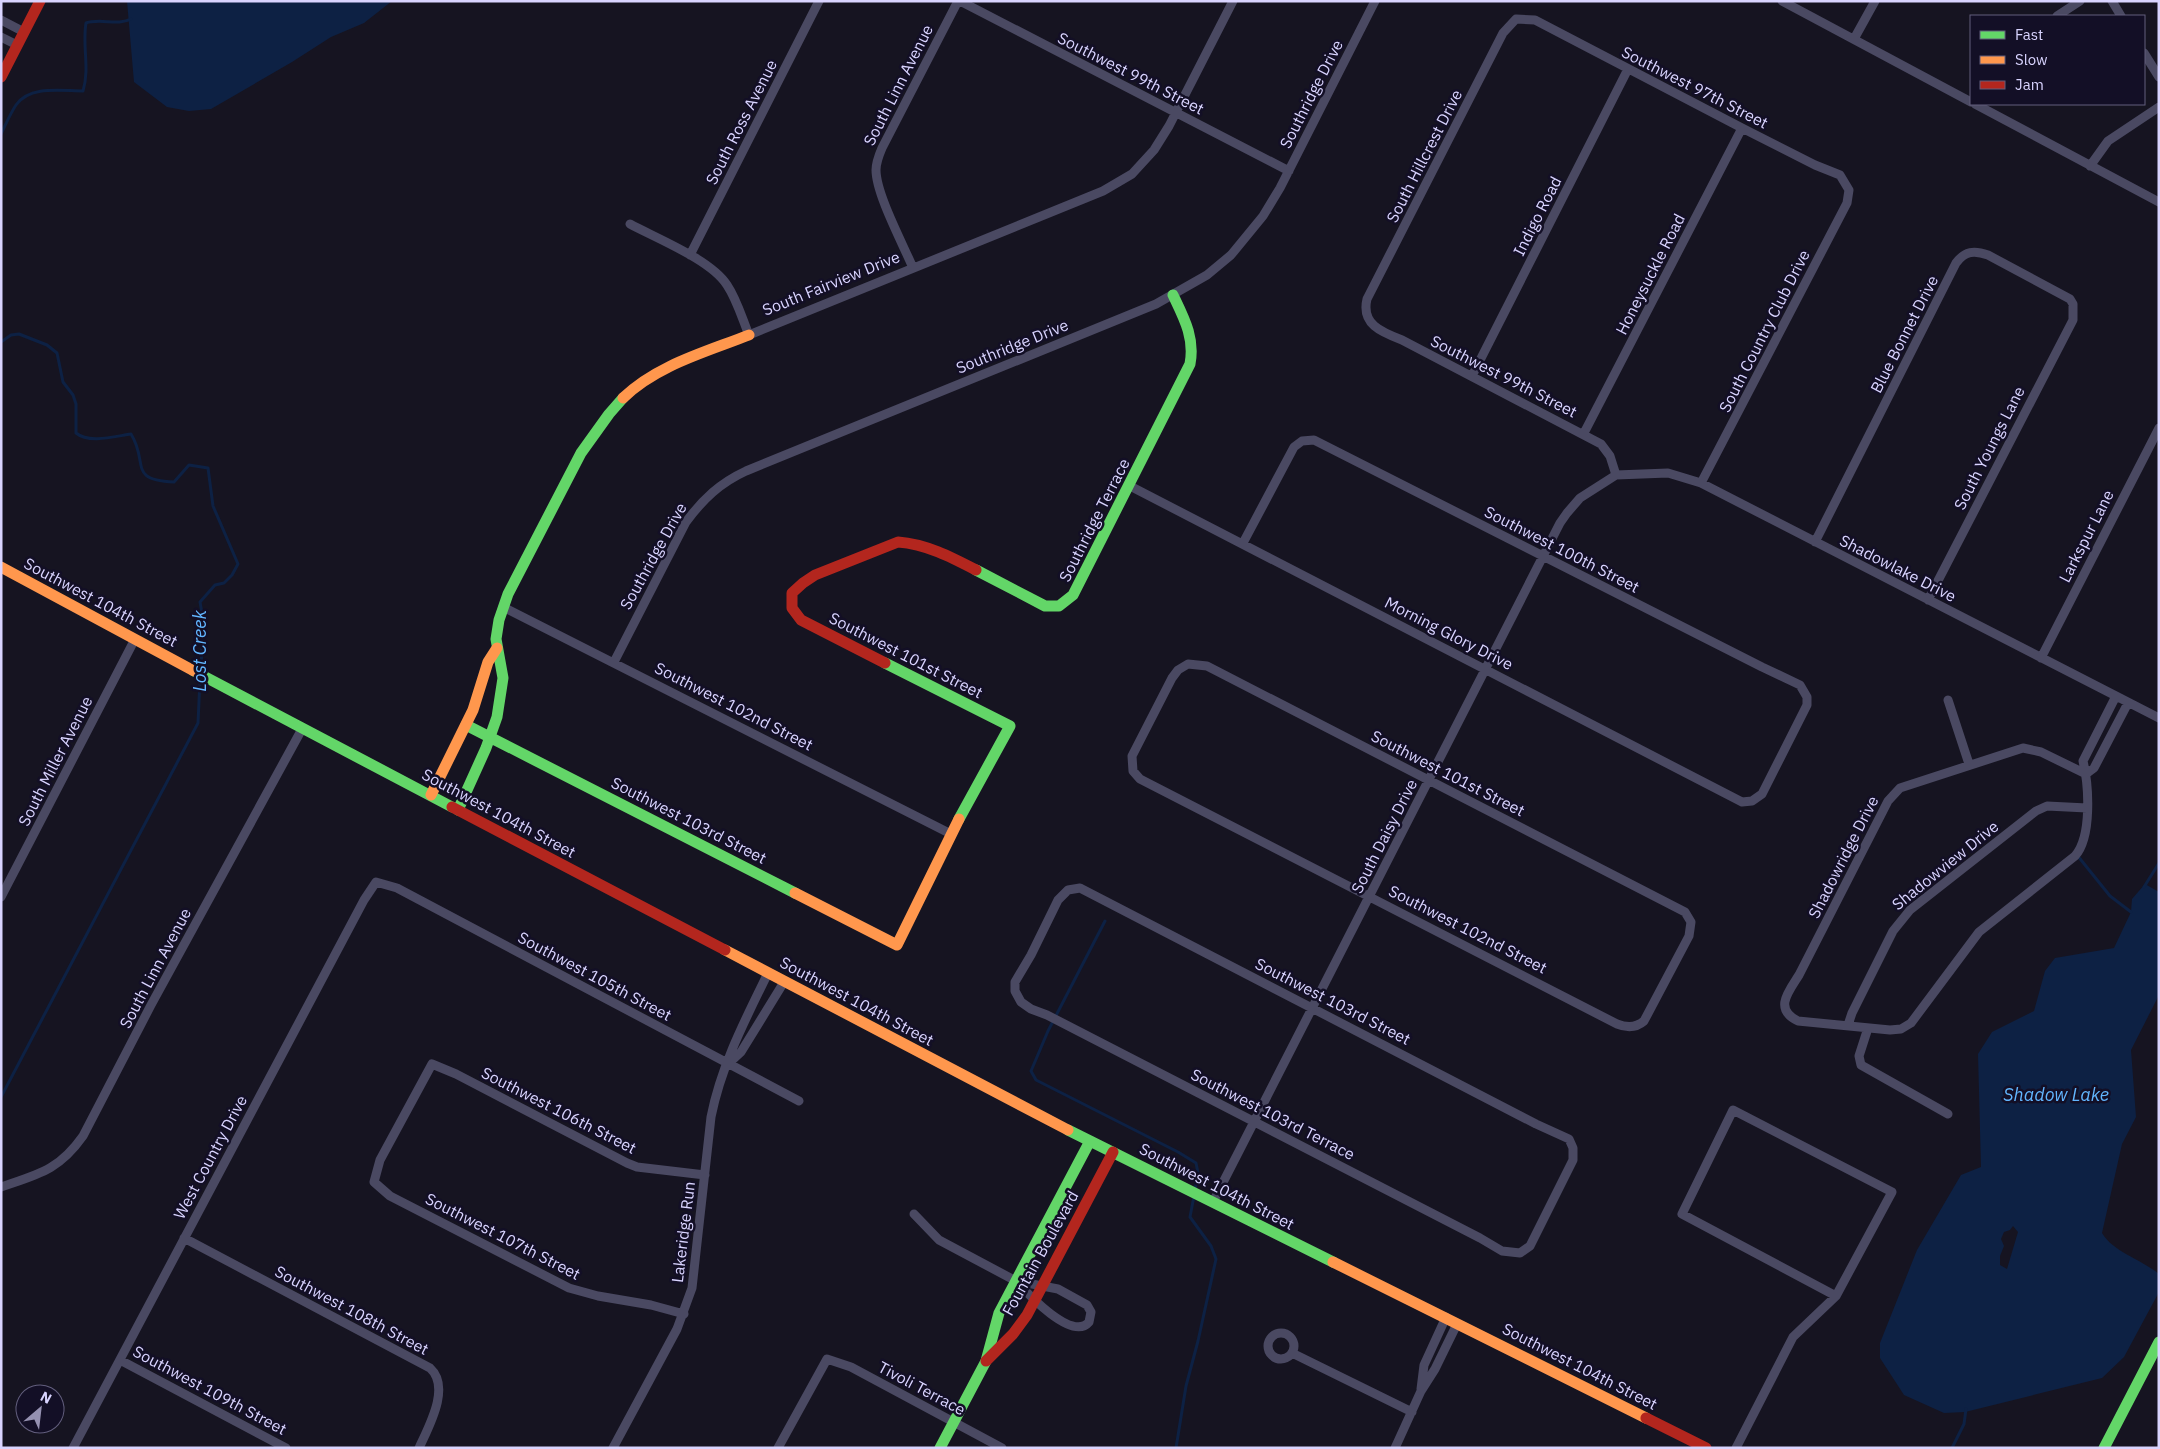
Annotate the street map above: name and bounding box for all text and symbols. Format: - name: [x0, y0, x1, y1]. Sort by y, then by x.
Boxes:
- legend: [1970, 15, 2145, 105]
- street label: South Linn Avenue: [859, 21, 937, 149]
- text: Fast: [2015, 25, 2043, 44]
- street label: Southwest 99th Street: [1054, 27, 1208, 119]
- street label: Southridge Drive: [1275, 36, 1347, 152]
- street label: Southwest 97th Street: [1618, 41, 1772, 133]
- text: Slow: [2015, 50, 2048, 69]
- street label: South Ross Avenue: [701, 56, 781, 188]
- text: Jam: [2015, 75, 2044, 94]
- street label: South Hillcrest Drive: [1382, 86, 1466, 226]
- street label: Indigo Road: [1508, 173, 1566, 259]
- street label: Honeysuckle Road: [1611, 210, 1689, 338]
- street label: South Fairview Drive: [759, 246, 903, 320]
- street label: South Country Club Drive: [1714, 246, 1814, 416]
- street label: Blue Bonnet Drive: [1866, 272, 1942, 396]
- street label: Southridge Drive: [953, 314, 1071, 378]
- street label: Southwest 99th Street: [1427, 330, 1581, 422]
- street label: South Youngs Lane: [1949, 383, 2029, 513]
- street label: Southridge Terrace: [1054, 455, 1134, 585]
- street label: Larkspur Lane: [2054, 486, 2118, 586]
- street label: Southridge Drive: [615, 499, 691, 613]
- street label: Southwest 100th Street: [1481, 501, 1643, 597]
- street label: Shadowlake Drive: [1836, 530, 1960, 606]
- street label: Southwest 104th Street: [21, 553, 181, 651]
- street label: Morning Glory Drive: [1381, 592, 1517, 674]
- street label: Southwest 101st Street: [826, 608, 986, 702]
- water label: Lost Creek: [188, 610, 211, 692]
- street label: Southwest 102nd Street: [652, 657, 816, 755]
- street label: South Miller Avenue: [14, 692, 97, 829]
- street label: Southwest 101st Street: [1368, 726, 1528, 820]
- street label: Southwest 104th Street: [419, 764, 579, 862]
- street label: Southwest 103rd Street: [608, 772, 770, 868]
- street label: South Daisy Drive: [1347, 775, 1421, 896]
- street label: Shadowridge Drive: [1804, 792, 1883, 921]
- street label: Shadowview Drive: [1888, 816, 2002, 914]
- street label: Southwest 102nd Street: [1386, 880, 1550, 978]
- street label: South Linn Avenue: [115, 904, 195, 1032]
- street label: Southwest 105th Street: [515, 927, 675, 1025]
- street label: Southwest 104th Street: [777, 952, 937, 1050]
- street label: Southwest 103rd Street: [1252, 953, 1414, 1049]
- street label: Southwest 106th Street: [478, 1062, 640, 1158]
- street label: Southwest 103rd Terrace: [1188, 1064, 1359, 1164]
- water label: Shadow Lake: [2003, 1083, 2109, 1106]
- street label: West Country Drive: [169, 1091, 251, 1222]
- street label: Southwest 104th Street: [1136, 1138, 1298, 1234]
- street label: Lakeridge Run: [667, 1180, 699, 1284]
- street label: Fountain Boulevard: [997, 1187, 1083, 1319]
- street label: Southwest 107th Street: [422, 1188, 584, 1284]
- street label: Southwest 108th Street: [272, 1261, 432, 1359]
- street label: Southwest 104th Street: [1499, 1318, 1661, 1414]
- street label: Southwest 109th Street: [130, 1341, 290, 1439]
- street label: Tivoli Terrace: [875, 1357, 969, 1419]
- north arrow: [15, 1384, 65, 1434]
- text: N: [37, 1387, 55, 1408]

